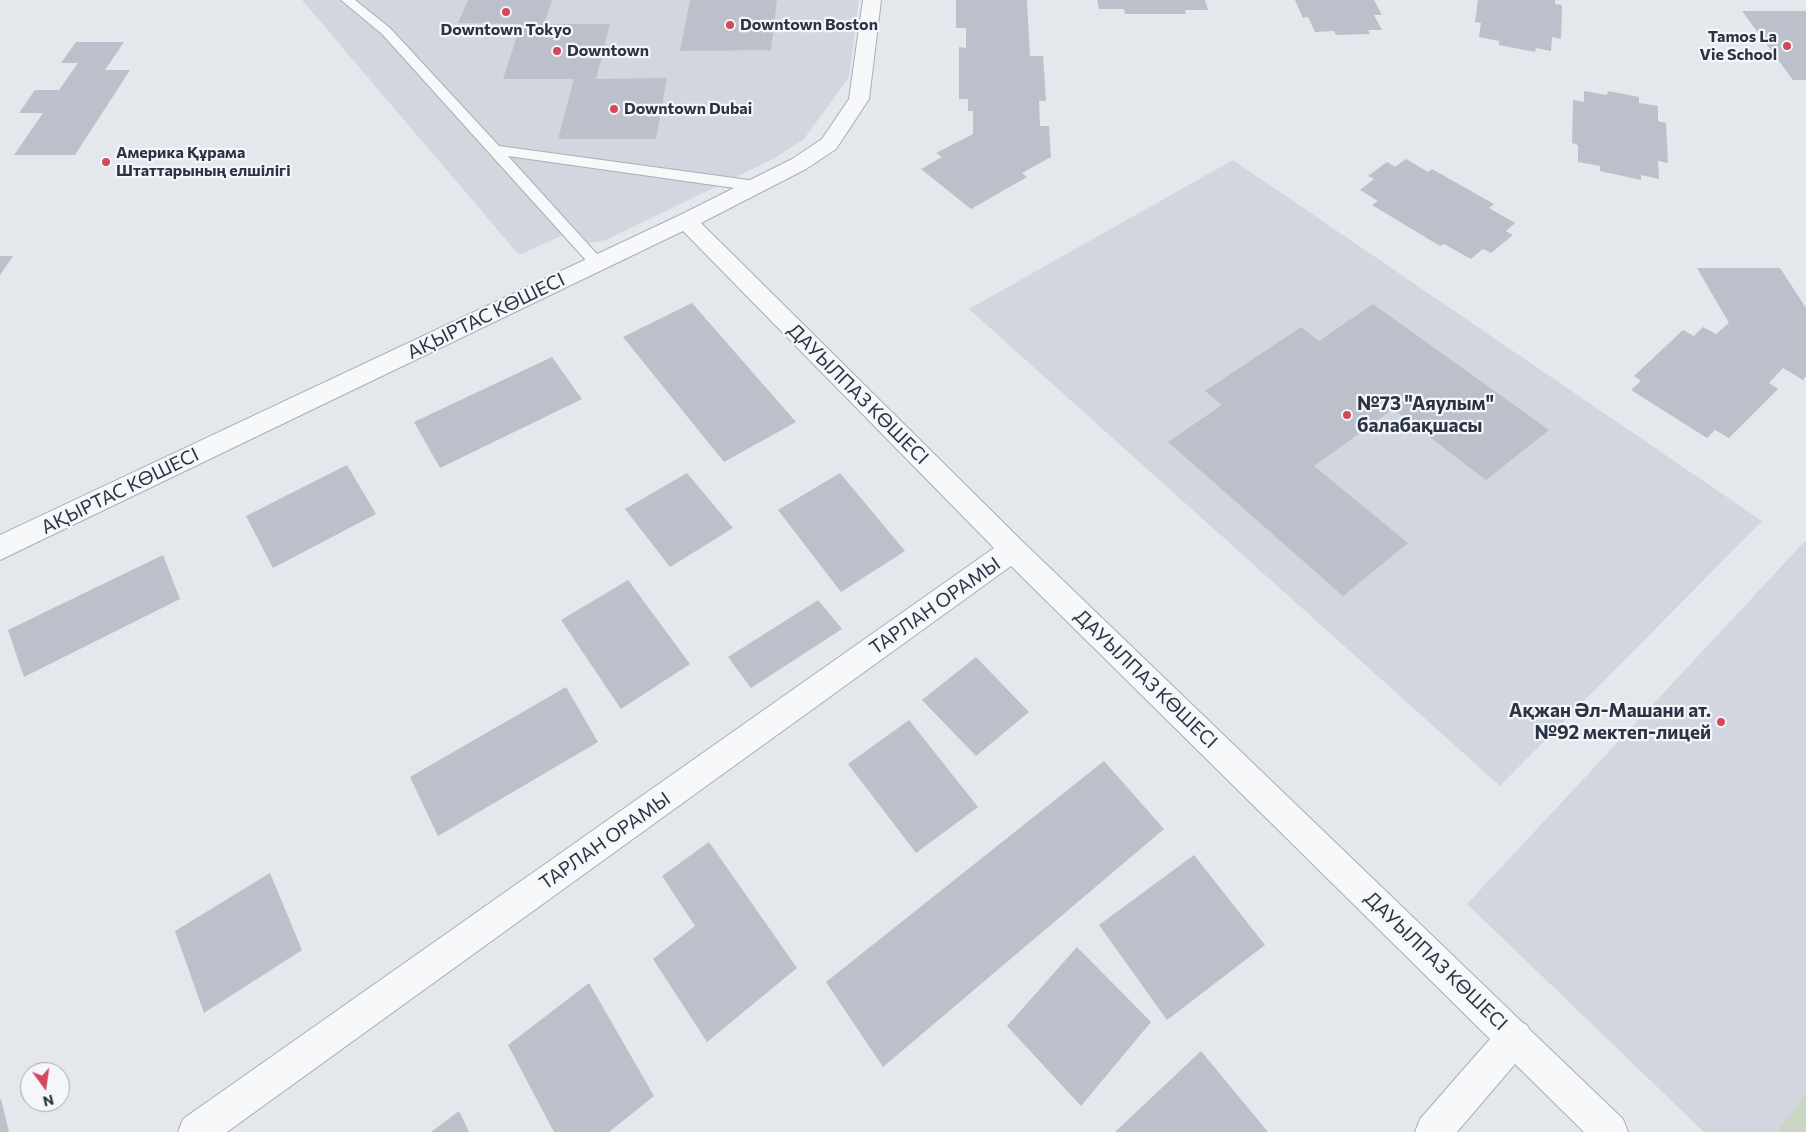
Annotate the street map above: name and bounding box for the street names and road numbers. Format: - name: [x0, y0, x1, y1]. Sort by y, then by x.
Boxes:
- street label: АҚЫРТАС КӨШЕСІ: [404, 268, 568, 364]
- street label: ДАУЫЛПАЗ КӨШЕСІ: [783, 319, 933, 469]
- street label: АҚЫРТАС КӨШЕСІ: [38, 443, 202, 539]
- street label: ТАРЛАН ОРАМЫ: [865, 552, 1005, 660]
- street label: ДАУЫЛПАЗ КӨШЕСІ: [1070, 605, 1222, 753]
- street label: ТАРЛАН ОРАМЫ: [535, 787, 675, 895]
- street label: ДАУЫЛПАЗ КӨШЕСІ: [1360, 887, 1512, 1035]

